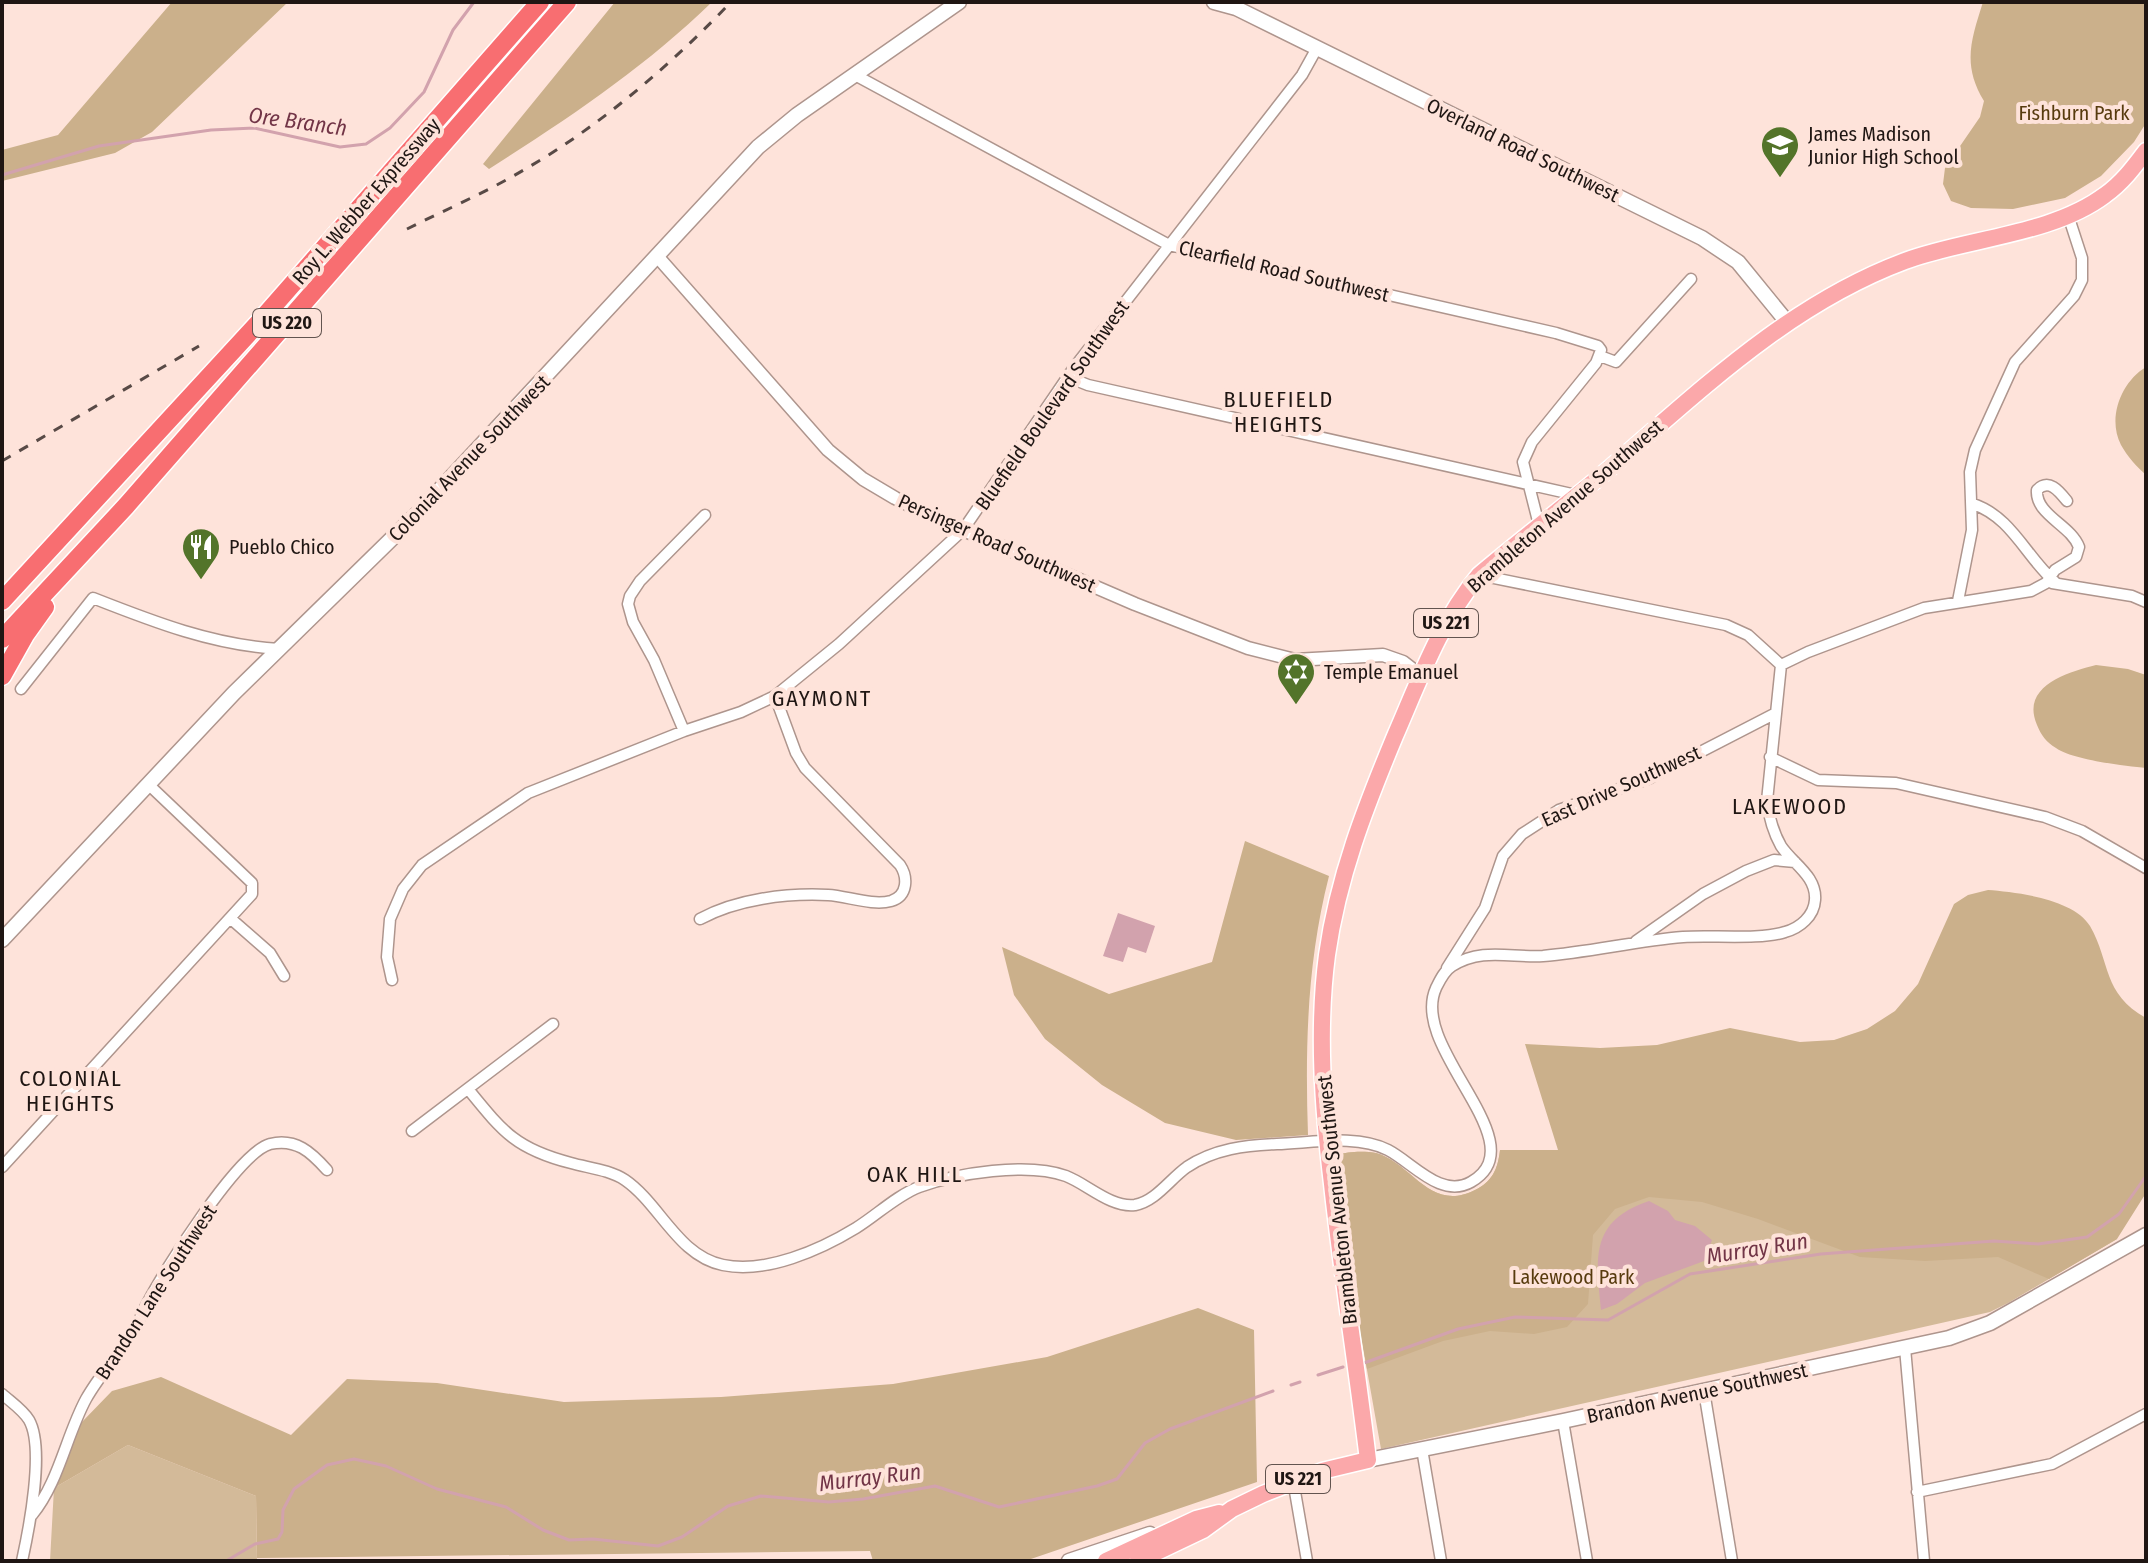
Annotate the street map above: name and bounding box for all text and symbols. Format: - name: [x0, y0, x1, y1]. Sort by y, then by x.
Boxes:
- street label: Overland Road Southwest: [1423, 93, 1624, 207]
- water label: Ore Branch: [247, 101, 349, 142]
- park label: Fishburn Park: [2018, 101, 2130, 125]
- street label: Roy L. Webber Expressway: [287, 113, 445, 289]
- place label: James Madison Junior High School: [1808, 122, 1959, 169]
- school or university icon: James Madison Junior High School: [1759, 124, 1801, 179]
- street label: Clearfield Road Southwest: [1177, 235, 1392, 307]
- street label: Bluefield Boulevard Southwest: [970, 295, 1134, 515]
- road number: US 220: [253, 309, 321, 337]
- street label: Colonial Avenue Southwest: [383, 369, 555, 546]
- district label: BLUEFIELD HEIGHTS: [1224, 386, 1334, 438]
- street label: Brambleton Avenue Southwest: [1462, 414, 1668, 597]
- street label: Persinger Road Southwest: [895, 489, 1100, 598]
- restaurant icon: Pueblo Chico: [180, 526, 222, 581]
- place label: Pueblo Chico: [229, 535, 335, 559]
- road number: US 221: [1414, 609, 1478, 637]
- synagogue icon: Temple Emanuel: [1275, 651, 1317, 706]
- place label: Temple Emanuel: [1324, 660, 1458, 684]
- district label: GAYMONT: [772, 685, 872, 712]
- street label: East Drive Southwest: [1538, 740, 1705, 832]
- district label: LAKEWOOD: [1732, 793, 1848, 820]
- district label: COLONIAL HEIGHTS: [19, 1065, 123, 1117]
- street label: Brambleton Avenue Southwest: [1312, 1073, 1362, 1326]
- district label: OAK HILL: [867, 1161, 963, 1188]
- street label: Brandon Lane Southwest: [90, 1200, 222, 1384]
- water label: Murray Run: [1704, 1227, 1810, 1270]
- park label: Lakewood Park: [1512, 1265, 1635, 1289]
- street label: Brandon Avenue Southwest: [1584, 1358, 1810, 1428]
- water label: Murray Run: [818, 1458, 923, 1497]
- road number: US 221: [1266, 1465, 1330, 1493]

